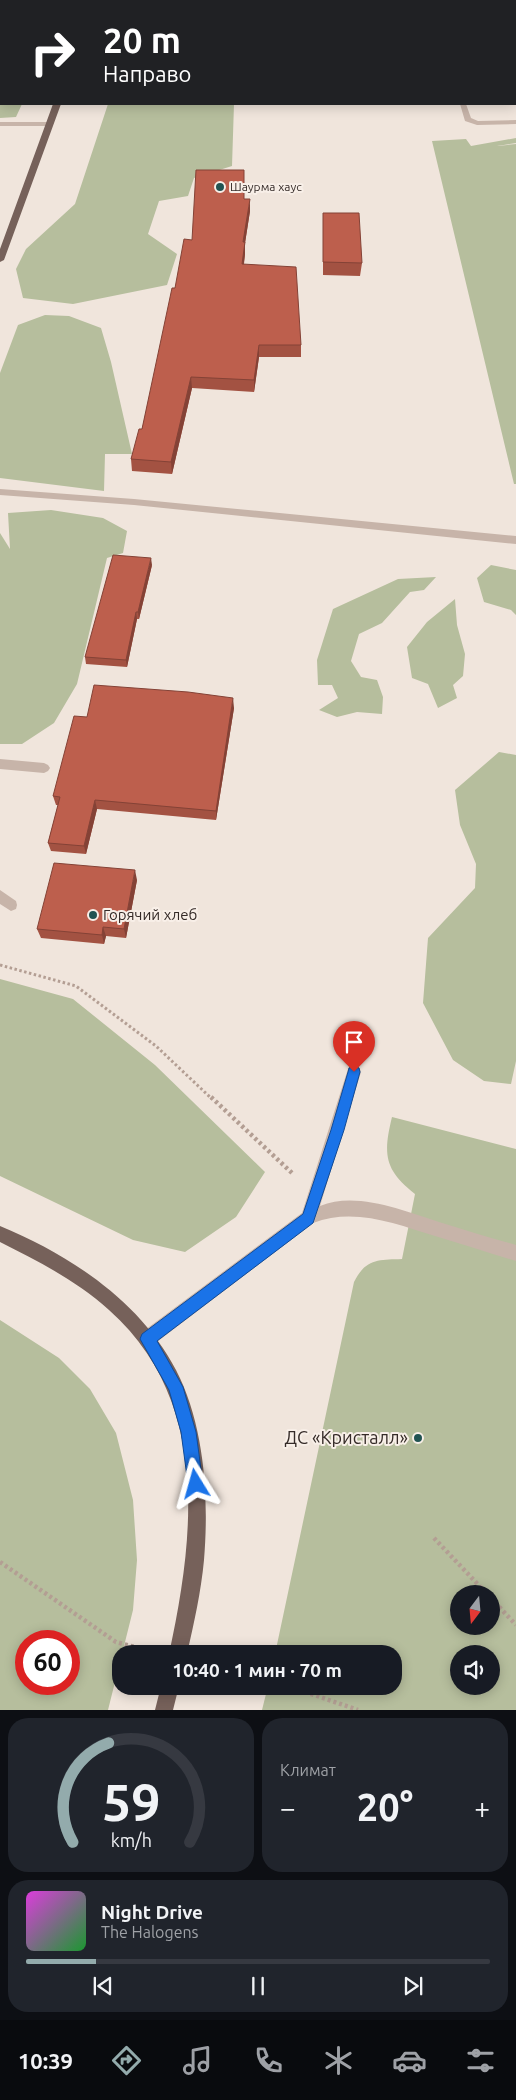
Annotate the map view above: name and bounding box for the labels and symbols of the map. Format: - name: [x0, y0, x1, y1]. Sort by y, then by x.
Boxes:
- place label: Шаурма хаус: [230, 180, 302, 193]
- marker: Шаурма хаус: [214, 181, 226, 193]
- place label: Горячий хлеб: [103, 906, 197, 923]
- marker: Горячий хлеб: [87, 909, 99, 921]
- pin: [333, 1021, 375, 1072]
- place label: ДС «Кристалл»: [284, 1427, 408, 1447]
- marker: ДС «Кристалл»: [412, 1432, 424, 1444]
- position arrow: [169, 1457, 221, 1509]
- north arrow: [450, 1585, 500, 1635]
- speed limit sign: 60: [15, 1630, 80, 1695]

